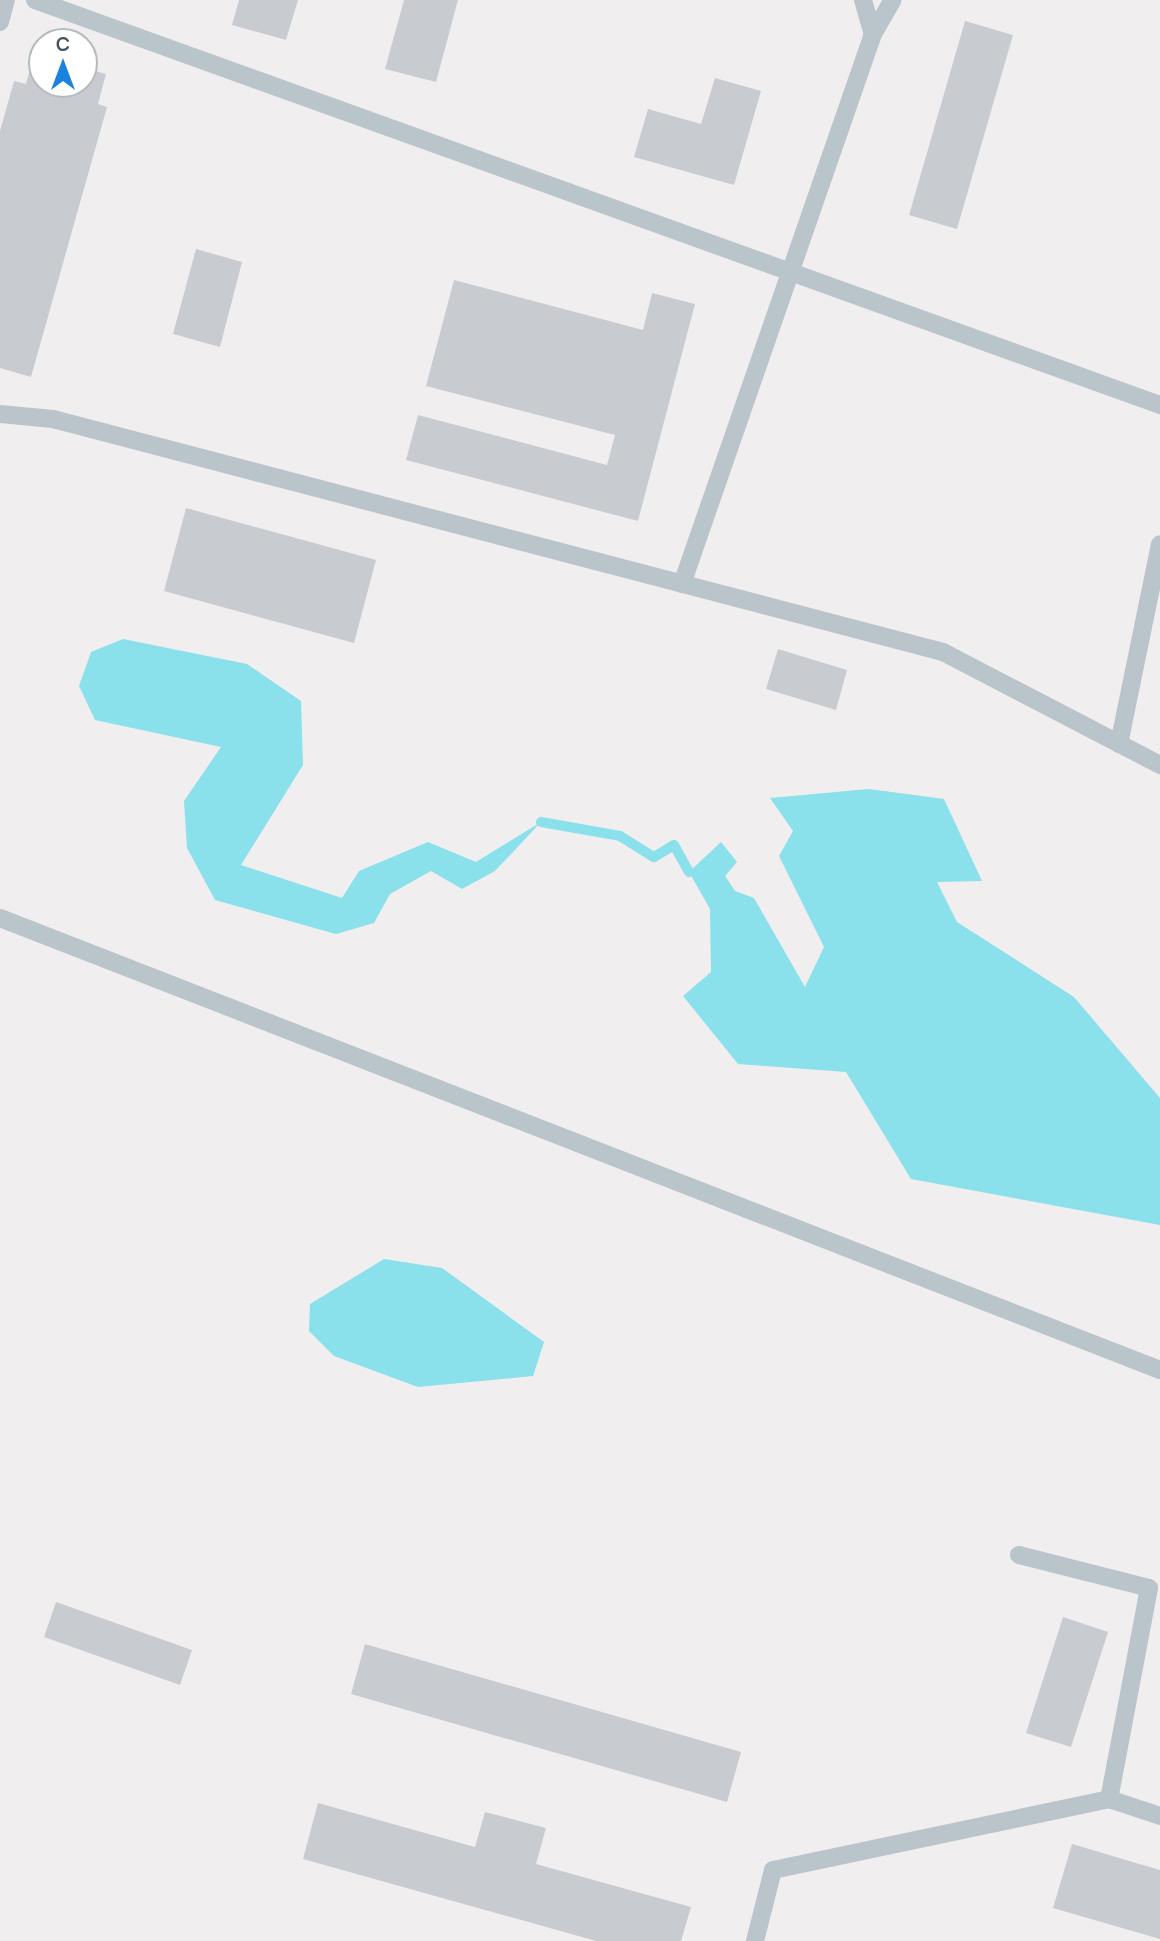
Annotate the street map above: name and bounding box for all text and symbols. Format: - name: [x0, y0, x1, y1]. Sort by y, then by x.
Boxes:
- north arrow: [28, 28, 98, 98]
- text: С: [56, 31, 70, 57]

